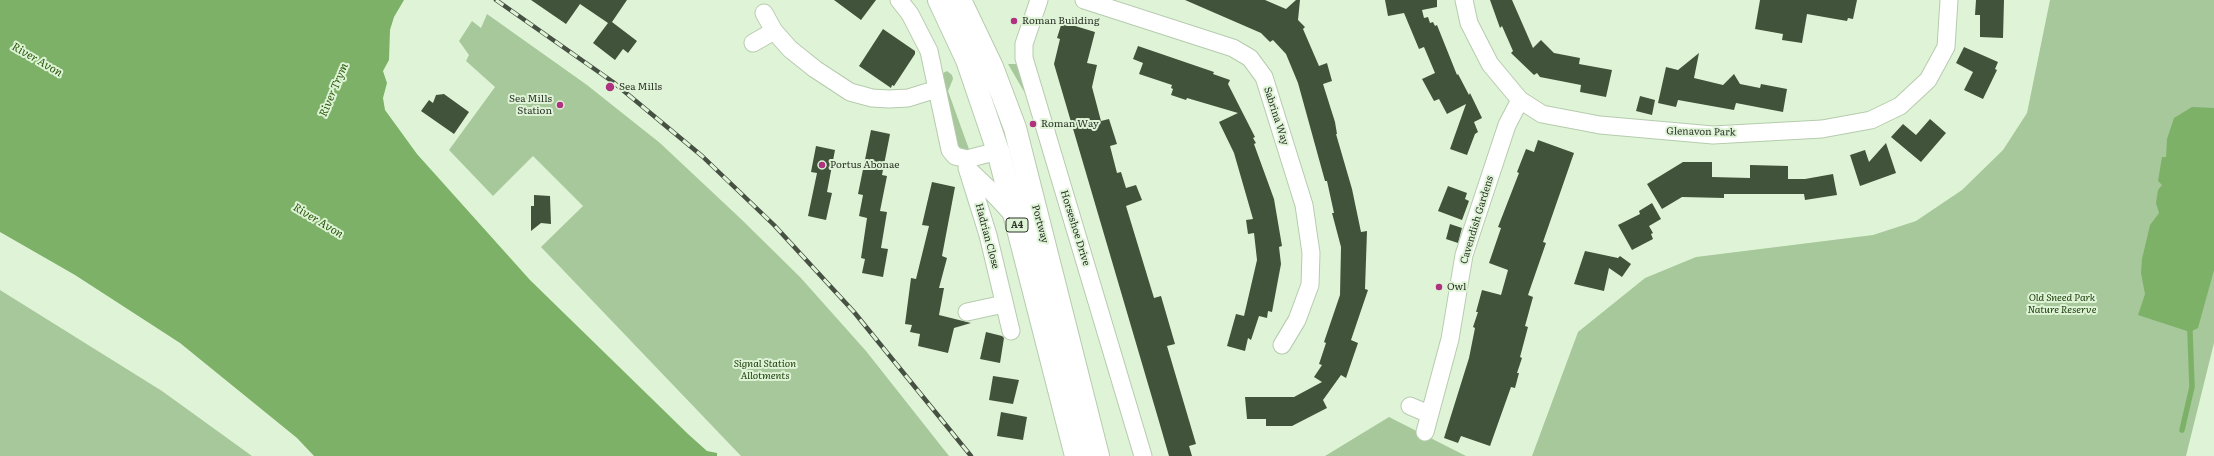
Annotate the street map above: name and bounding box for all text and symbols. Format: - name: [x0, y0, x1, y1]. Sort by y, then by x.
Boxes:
- place label: Roman Building: [1022, 15, 1099, 27]
- marker: Roman Building: [1009, 16, 1019, 26]
- water label: River Avon: [9, 40, 65, 80]
- water label: River Trym: [317, 61, 351, 119]
- marker: Sea Mills: [604, 81, 616, 93]
- place label: Sea Mills: [619, 81, 662, 93]
- street label: Sabrina Way: [1261, 85, 1291, 147]
- place label: Sea Mills Station: [509, 93, 552, 116]
- marker: Sea Mills Station: [555, 100, 565, 110]
- place label: Roman Way: [1041, 118, 1099, 130]
- marker: Roman Way: [1028, 119, 1038, 129]
- street label: Glenavon Park: [1666, 125, 1736, 139]
- place label: Portus Abonae: [830, 159, 899, 171]
- marker: Portus Abonae: [817, 160, 827, 170]
- street label: Cavendish Gardens: [1458, 175, 1496, 265]
- street label: Horseshoe Drive: [1058, 189, 1092, 267]
- water label: River Avon: [291, 201, 345, 241]
- street label: Hadrian Close: [972, 202, 1002, 270]
- street label: Portway: [1029, 203, 1051, 245]
- road number: A4: [1006, 218, 1028, 232]
- place label: Owl: [1447, 281, 1466, 293]
- marker: Owl: [1434, 282, 1444, 292]
- park label: Old Sneed Park Nature Reserve: [2027, 292, 2097, 316]
- park label: Signal Station Allotments: [734, 358, 796, 382]

